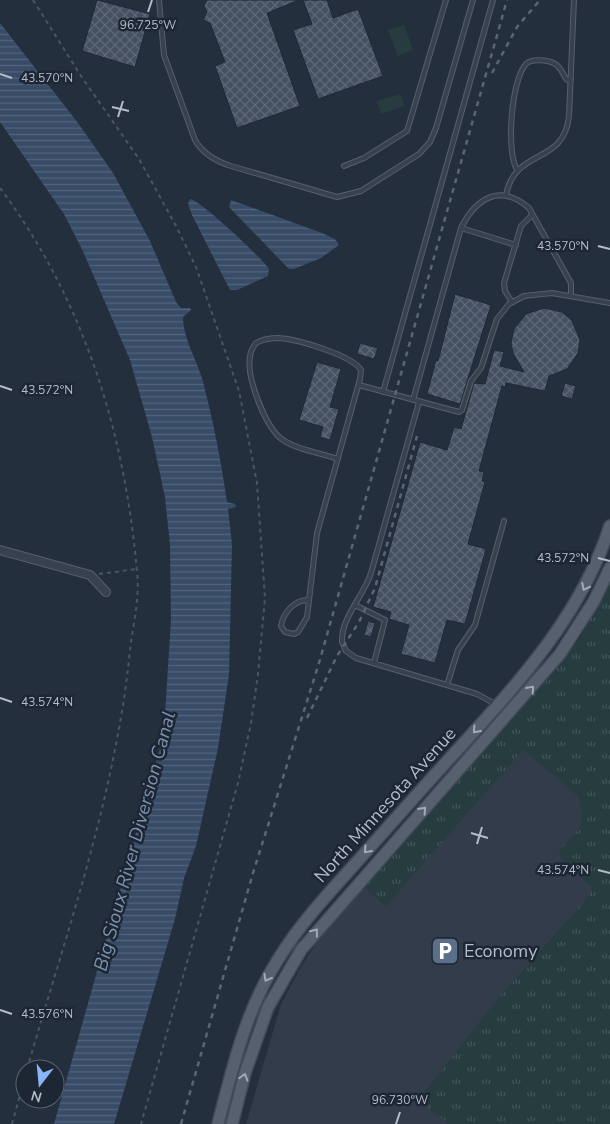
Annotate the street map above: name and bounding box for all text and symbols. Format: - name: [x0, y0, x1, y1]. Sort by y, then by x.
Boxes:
- text: 96.725°W: [120, 17, 176, 33]
- text: 43.570°N: [21, 70, 73, 86]
- text: 43.570°N: [537, 238, 589, 254]
- text: 43.572°N: [21, 382, 73, 398]
- text: 43.572°N: [537, 550, 589, 566]
- one-way arrow: [581, 582, 591, 591]
- one-way arrow: [525, 685, 534, 694]
- text: 43.574°N: [21, 694, 73, 710]
- water label: Big Sioux River Diversion Canal: [88, 709, 182, 974]
- street label: North Minnesota Avenue: [309, 722, 461, 888]
- one-way arrow: [473, 724, 482, 733]
- one-way arrow: [417, 807, 426, 816]
- one-way arrow: [364, 845, 373, 854]
- text: 43.574°N: [537, 862, 589, 878]
- one-way arrow: [310, 929, 318, 938]
- parking icon: Economy: [430, 936, 460, 966]
- place label: Economy: [464, 939, 538, 963]
- one-way arrow: [263, 973, 273, 982]
- text: 43.576°N: [21, 1006, 73, 1022]
- north arrow: [15, 1059, 65, 1109]
- one-way arrow: [239, 1073, 249, 1082]
- text: N: [29, 1085, 44, 1107]
- text: 96.730°W: [372, 1092, 428, 1108]

